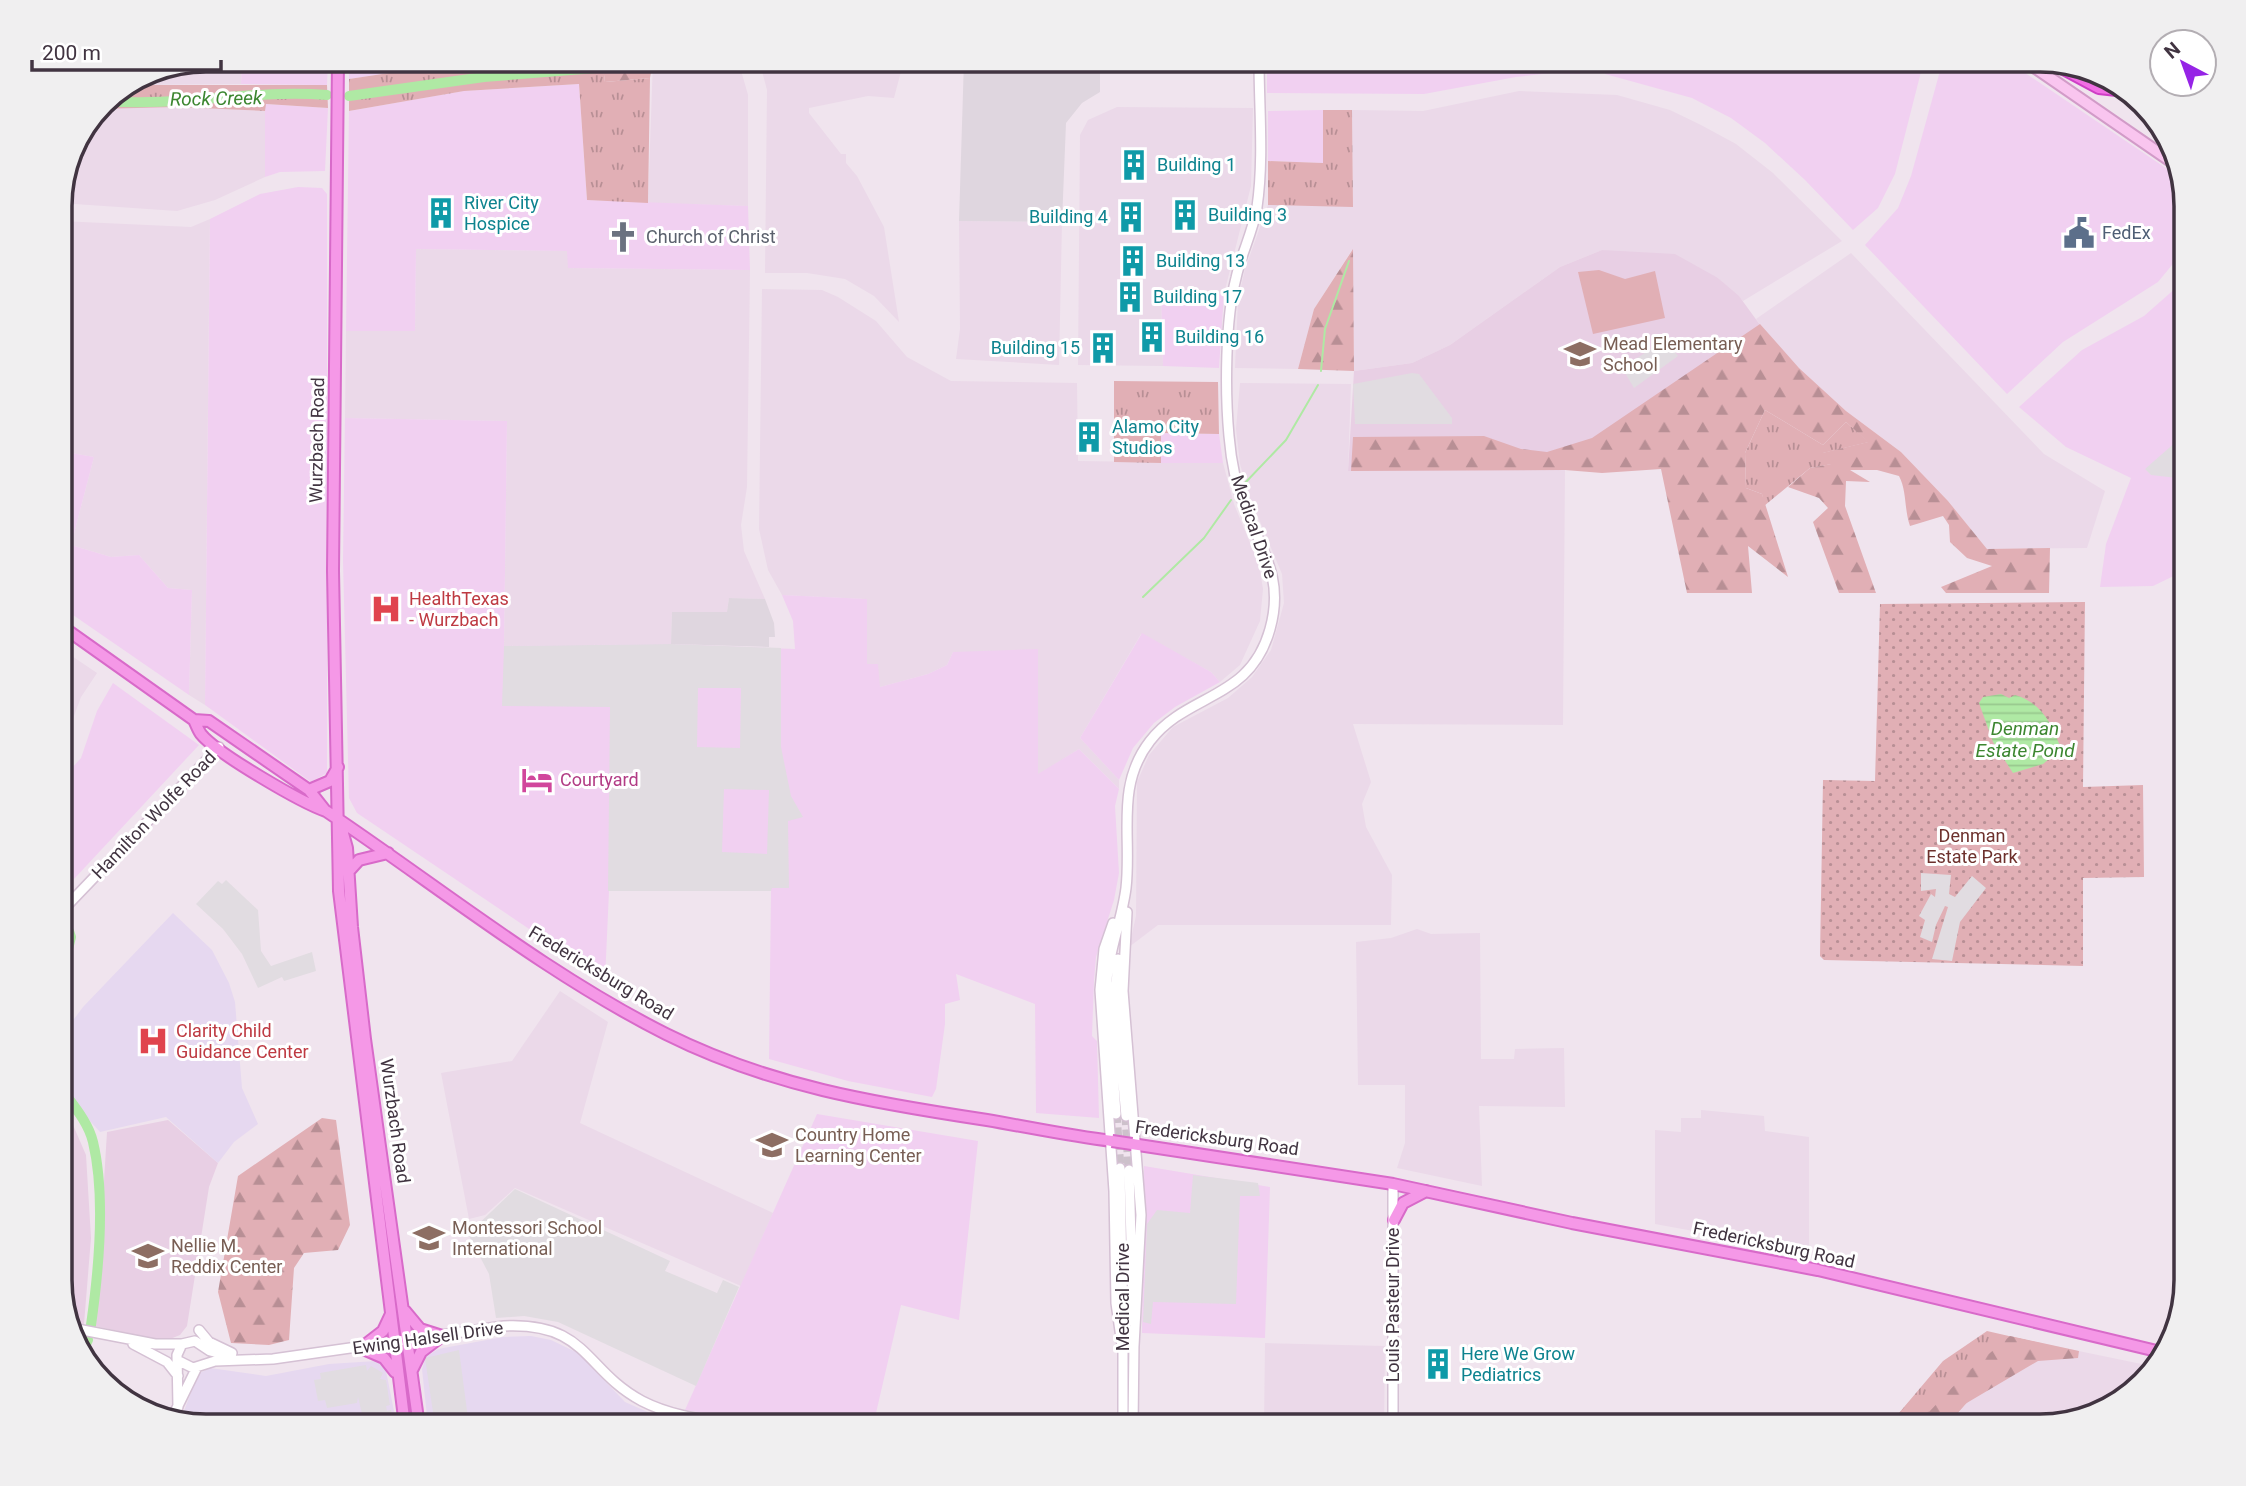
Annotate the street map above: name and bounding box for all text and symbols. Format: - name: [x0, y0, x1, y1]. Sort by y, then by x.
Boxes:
- scale bar: [32, 28, 220, 72]
- north arrow: [2148, 28, 2218, 98]
- text: N: [2160, 37, 2185, 64]
- text: 200 m: [42, 41, 101, 65]
- water label: Rock Creek: [170, 86, 263, 111]
- building icon: Building 1: [1117, 148, 1151, 182]
- place label: Building 1: [1157, 154, 1236, 175]
- place label: River City Hospice: [464, 192, 539, 234]
- building icon: River City Hospice: [424, 196, 458, 230]
- building icon: Building 3: [1168, 198, 1202, 232]
- building icon: Building 4: [1114, 200, 1148, 234]
- place label: Building 3: [1208, 204, 1287, 225]
- place label: Building 4: [1029, 206, 1108, 227]
- public building icon: FedEx: [2062, 216, 2096, 250]
- church icon: Church of Christ: [606, 220, 640, 254]
- place label: FedEx: [2102, 222, 2151, 243]
- place label: Church of Christ: [646, 226, 776, 247]
- building icon: Building 13: [1116, 244, 1150, 278]
- place label: Building 13: [1156, 250, 1245, 271]
- building icon: Building 17: [1113, 280, 1147, 314]
- place label: Building 17: [1153, 286, 1242, 307]
- building icon: Building 16: [1135, 320, 1169, 354]
- place label: Building 16: [1175, 326, 1264, 347]
- building icon: Building 15: [1086, 331, 1120, 365]
- place label: Mead Elementary School: [1603, 333, 1743, 375]
- place label: Building 15: [991, 337, 1080, 358]
- school or university icon: Mead Elementary School: [1563, 337, 1597, 371]
- street label: Wurzbach Road: [305, 377, 328, 503]
- place label: Alamo City Studios: [1112, 416, 1199, 458]
- building icon: Alamo City Studios: [1072, 420, 1106, 454]
- street label: Medical Drive: [1227, 472, 1282, 581]
- place label: HealthTexas - Wurzbach: [409, 588, 509, 630]
- hospital icon: HealthTexas - Wurzbach: [369, 592, 403, 626]
- water label: Denman Estate Pond: [1975, 717, 2075, 762]
- street label: Hamilton Wolfe Road: [87, 746, 220, 883]
- hotel icon: Courtyard: [520, 763, 554, 797]
- place label: Courtyard: [560, 769, 639, 790]
- park label: Denman Estate Park: [1926, 825, 2019, 867]
- street label: Fredericksburg Road: [525, 921, 677, 1024]
- place label: Clarity Child Guidance Center: [176, 1020, 309, 1062]
- hospital icon: Clarity Child Guidance Center: [136, 1024, 170, 1058]
- street label: Wurzbach Road: [376, 1057, 415, 1185]
- street label: Fredericksburg Road: [1134, 1116, 1300, 1159]
- place label: Country Home Learning Center: [795, 1124, 922, 1166]
- school or university icon: Country Home Learning Center: [755, 1128, 789, 1162]
- place label: Montessori School International: [452, 1217, 602, 1259]
- street label: Fredericksburg Road: [1691, 1217, 1857, 1272]
- school or university icon: Montessori School International: [412, 1221, 446, 1255]
- street label: Louis Pasteur Drive: [1382, 1228, 1403, 1382]
- place label: Nellie M. Reddix Center: [171, 1235, 282, 1277]
- school or university icon: Nellie M. Reddix Center: [131, 1239, 165, 1273]
- street label: Medical Drive: [1112, 1243, 1133, 1351]
- street label: Ewing Halsell Drive: [351, 1317, 505, 1358]
- place label: Here We Grow Pediatrics: [1461, 1343, 1575, 1385]
- building icon: Here We Grow Pediatrics: [1421, 1347, 1455, 1381]

